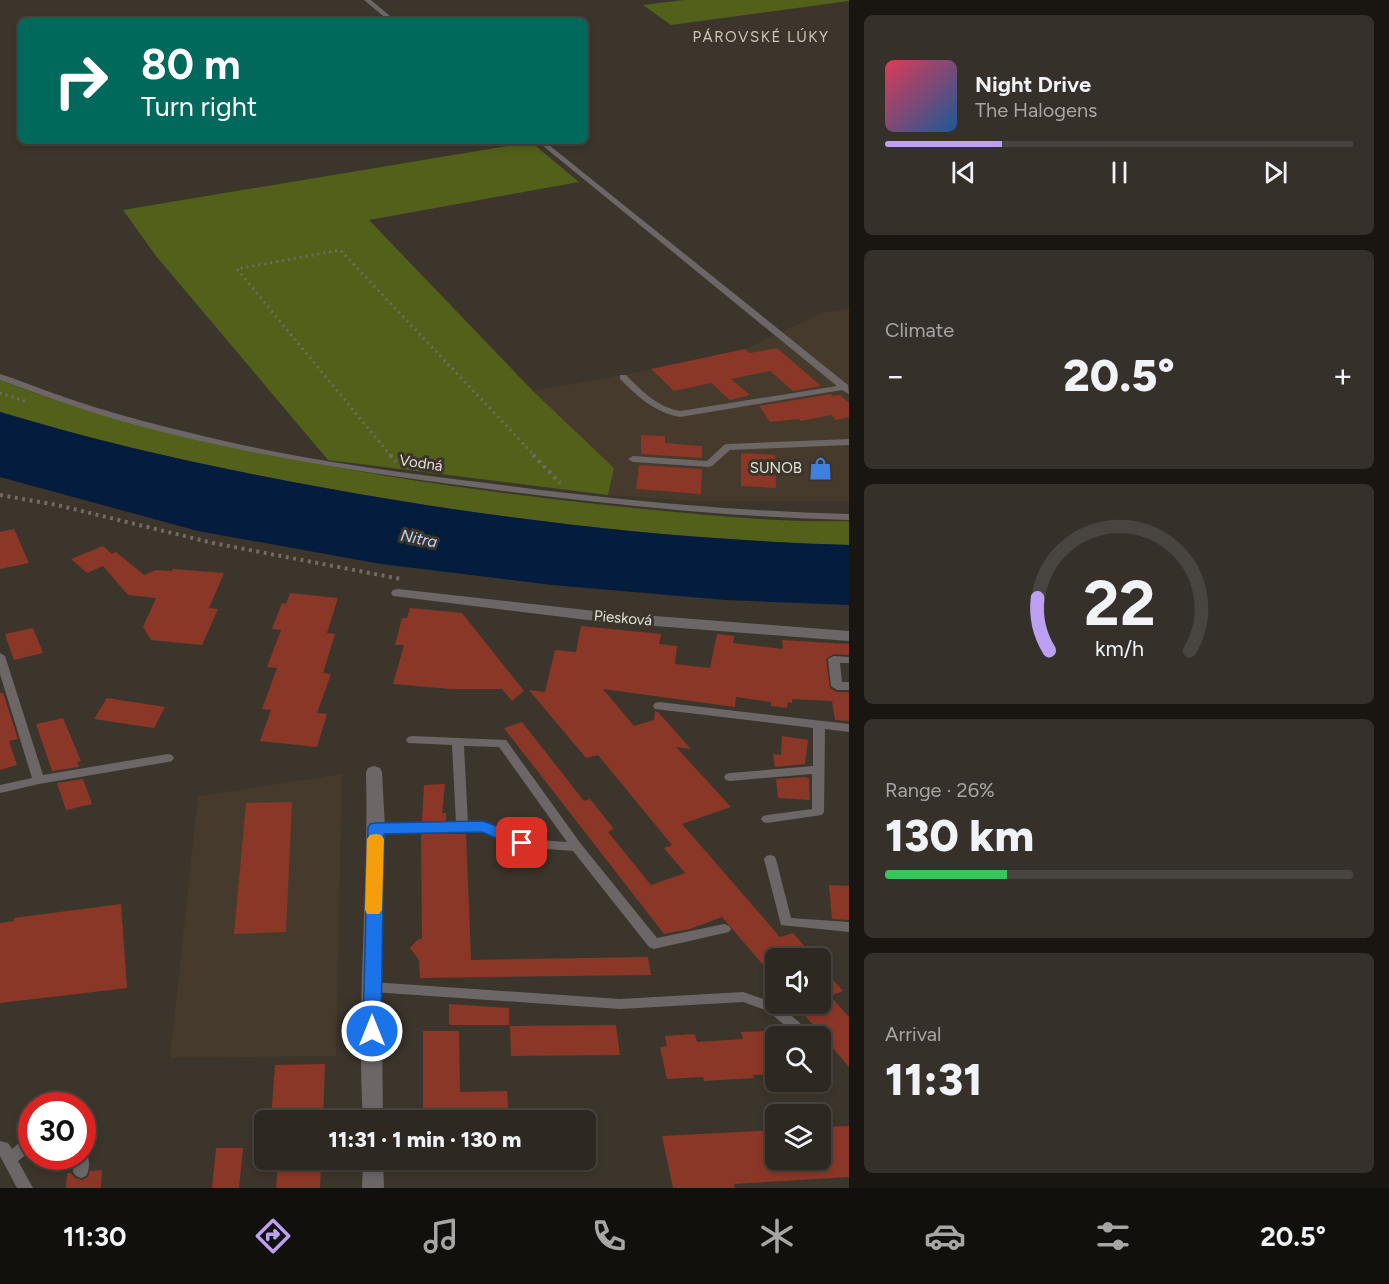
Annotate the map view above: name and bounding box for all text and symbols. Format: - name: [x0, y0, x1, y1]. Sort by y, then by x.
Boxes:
- district label: PÁROVSKÉ LÚKY: [692, 28, 830, 46]
- text: 80 m: [141, 39, 241, 90]
- icon: right: [42, 42, 120, 120]
- text: Night Drive: [975, 71, 1091, 98]
- text: Turn right: [141, 90, 257, 123]
- text: The Halogens: [975, 98, 1097, 122]
- icon: previous: [947, 156, 980, 189]
- icon: pause: [1103, 156, 1136, 189]
- icon: next: [1259, 156, 1292, 189]
- text: Climate: [885, 318, 954, 342]
- text: 20.5°: [1063, 348, 1175, 402]
- text: −: [885, 356, 906, 395]
- text: +: [1332, 356, 1353, 395]
- street label: Vodná: [398, 451, 444, 475]
- shop icon: SUNOB: [807, 455, 833, 481]
- place label: SUNOB: [750, 459, 802, 477]
- water label: Nitra: [399, 526, 439, 551]
- text: 22: [1083, 566, 1155, 641]
- street label: Piesková: [593, 606, 653, 630]
- text: km/h: [1095, 636, 1143, 661]
- text: Range · 26%: [885, 778, 995, 802]
- text: 130 km: [885, 808, 1034, 862]
- pin: [496, 817, 547, 868]
- icon: arrive: [505, 826, 538, 859]
- map controls: [765, 948, 831, 1170]
- button: sound: [765, 948, 831, 1014]
- position arrow: [340, 999, 404, 1063]
- text: Arrival: [885, 1022, 941, 1046]
- button: search: [765, 1026, 831, 1092]
- text: 11:31: [885, 1052, 982, 1106]
- speed limit sign: 30: [18, 1092, 96, 1170]
- button: layers: [765, 1104, 831, 1170]
- text: 11:31 · 1 min · 130 m: [329, 1126, 521, 1153]
- icon: directions: [252, 1215, 294, 1257]
- icon: music: [420, 1215, 462, 1257]
- icon: phone: [588, 1215, 630, 1257]
- icon: climate: [756, 1215, 798, 1257]
- icon: car: [924, 1215, 966, 1257]
- icon: filters: [1092, 1215, 1134, 1257]
- text: 11:30: [63, 1220, 126, 1253]
- text: 20.5°: [1260, 1220, 1326, 1253]

